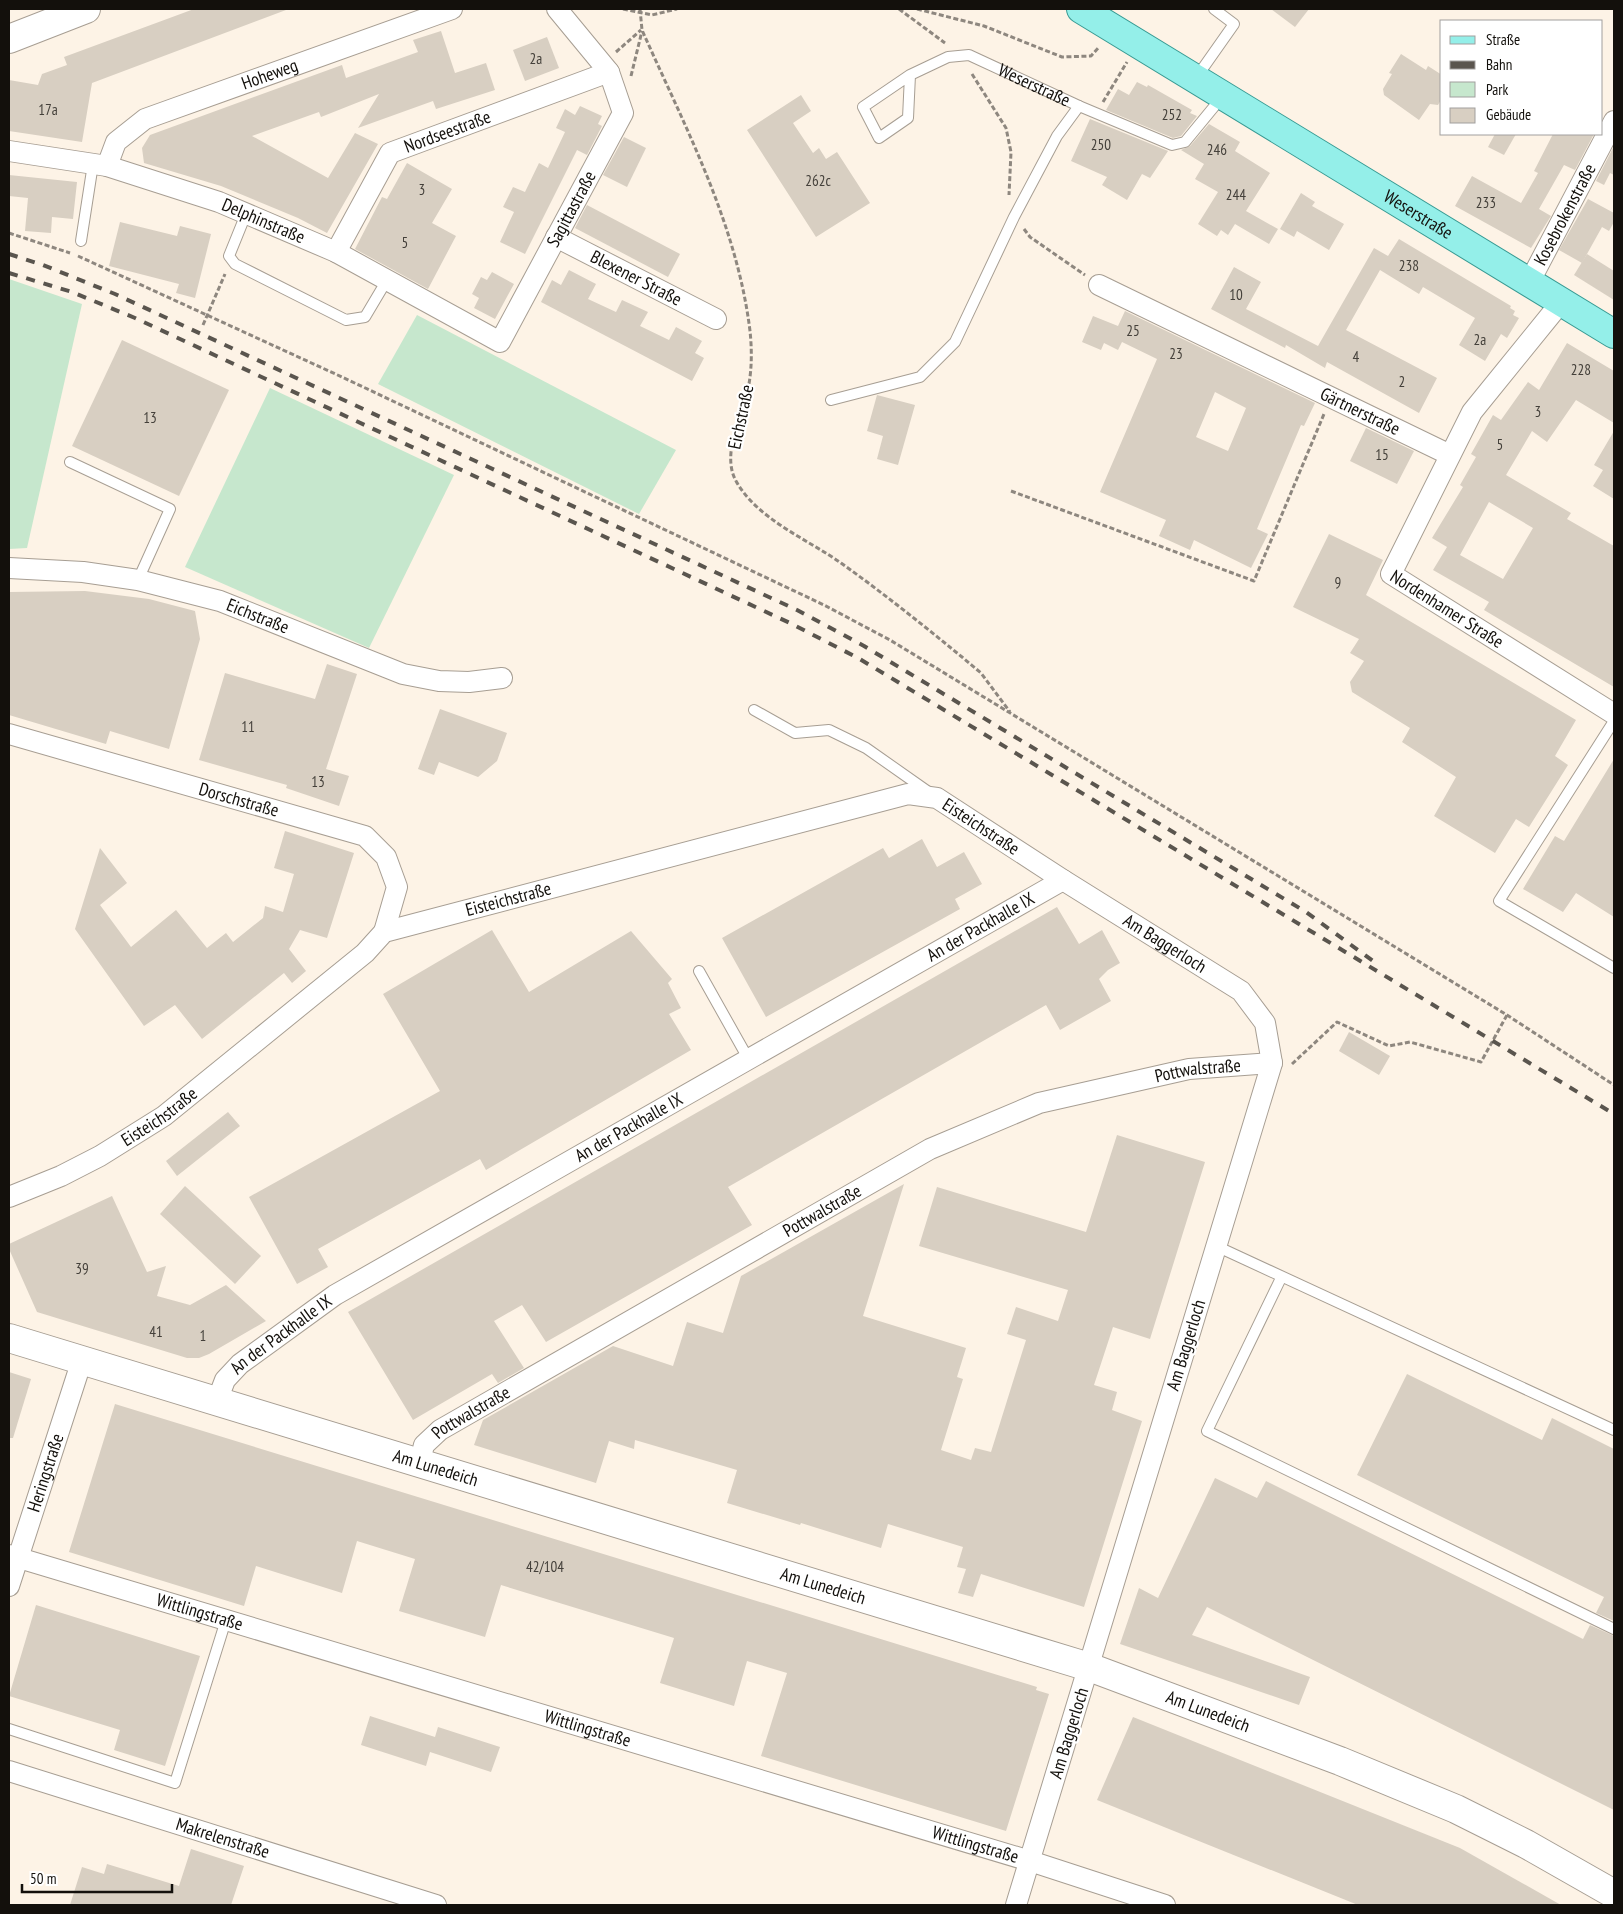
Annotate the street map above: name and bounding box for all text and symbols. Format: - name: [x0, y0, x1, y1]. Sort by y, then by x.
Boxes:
- legend: [1440, 20, 1603, 135]
- text: Straße: [1486, 30, 1520, 49]
- house number: 2a: [530, 49, 542, 68]
- street label: Hoheweg: [238, 53, 301, 95]
- text: Bahn: [1486, 55, 1512, 74]
- street label: Weserstraße: [995, 58, 1074, 111]
- text: Park: [1486, 80, 1508, 99]
- house number: 17a: [38, 100, 58, 119]
- street label: Nordseestraße: [401, 105, 494, 158]
- house number: 252: [1162, 105, 1182, 124]
- text: Gebäude: [1486, 105, 1531, 124]
- house number: 250: [1091, 135, 1111, 154]
- house number: 246: [1207, 140, 1227, 159]
- street label: Kosebrokenstraße: [1528, 160, 1601, 269]
- street label: Sagittastraße: [541, 167, 601, 251]
- house number: 262c: [805, 171, 831, 190]
- house number: 3: [419, 180, 425, 199]
- street label: Weserstraße: [1380, 184, 1457, 244]
- house number: 244: [1226, 185, 1246, 204]
- street label: Delphinstraße: [219, 193, 309, 248]
- house number: 233: [1476, 193, 1496, 212]
- house number: 5: [402, 233, 408, 252]
- street label: Blexener Straße: [587, 245, 686, 311]
- house number: 238: [1399, 256, 1419, 275]
- house number: 10: [1229, 285, 1243, 304]
- house number: 25: [1126, 321, 1140, 340]
- house number: 2a: [1474, 330, 1486, 349]
- house number: 23: [1169, 344, 1183, 363]
- house number: 4: [1353, 347, 1360, 366]
- house number: 228: [1571, 360, 1591, 379]
- house number: 2: [1399, 372, 1405, 391]
- street label: Gärtnerstraße: [1316, 382, 1404, 440]
- street label: Eichstraße: [722, 383, 759, 451]
- house number: 3: [1535, 402, 1541, 421]
- house number: 13: [143, 408, 157, 427]
- house number: 5: [1497, 435, 1503, 454]
- house number: 15: [1375, 445, 1389, 464]
- street label: Nordenhamer Straße: [1386, 564, 1508, 653]
- house number: 9: [1335, 573, 1341, 592]
- street label: Eichstraße: [223, 593, 293, 638]
- house number: 11: [241, 717, 255, 736]
- house number: 13: [311, 772, 325, 791]
- street label: Dorschstraße: [196, 777, 281, 822]
- street label: Eisteichstraße: [938, 793, 1024, 860]
- street label: Eisteichstraße: [463, 877, 553, 921]
- street label: An der Packhalle IX: [922, 887, 1038, 966]
- street label: Am Baggerloch: [1119, 908, 1211, 978]
- street label: Pottwalstraße: [1152, 1053, 1242, 1087]
- street label: Eisteichstraße: [117, 1082, 202, 1151]
- street label: An der Packhalle IX: [571, 1087, 687, 1167]
- street label: Pottwalstraße: [779, 1179, 865, 1242]
- house number: 39: [75, 1259, 89, 1278]
- street label: An der Packhalle IX: [225, 1289, 336, 1379]
- street label: Am Baggerloch: [1161, 1297, 1210, 1393]
- house number: 41: [149, 1322, 163, 1341]
- house number: 1: [200, 1326, 206, 1345]
- street label: Pottwalstraße: [426, 1380, 514, 1443]
- street label: Heringstraße: [22, 1431, 69, 1515]
- street label: Am Lunedeich: [390, 1444, 481, 1491]
- house number: 42/104: [526, 1557, 564, 1576]
- street label: Am Lunedeich: [778, 1562, 869, 1609]
- street label: Wittlingstraße: [154, 1588, 246, 1635]
- street label: Am Baggerloch: [1044, 1685, 1093, 1781]
- street label: Am Lunedeich: [1163, 1685, 1253, 1737]
- street label: Wittlingstraße: [542, 1704, 634, 1752]
- street label: Makrelenstraße: [173, 1812, 273, 1863]
- street label: Wittlingstraße: [930, 1820, 1022, 1868]
- scale bar: [22, 1862, 172, 1894]
- text: 50 m: [30, 1869, 56, 1888]

